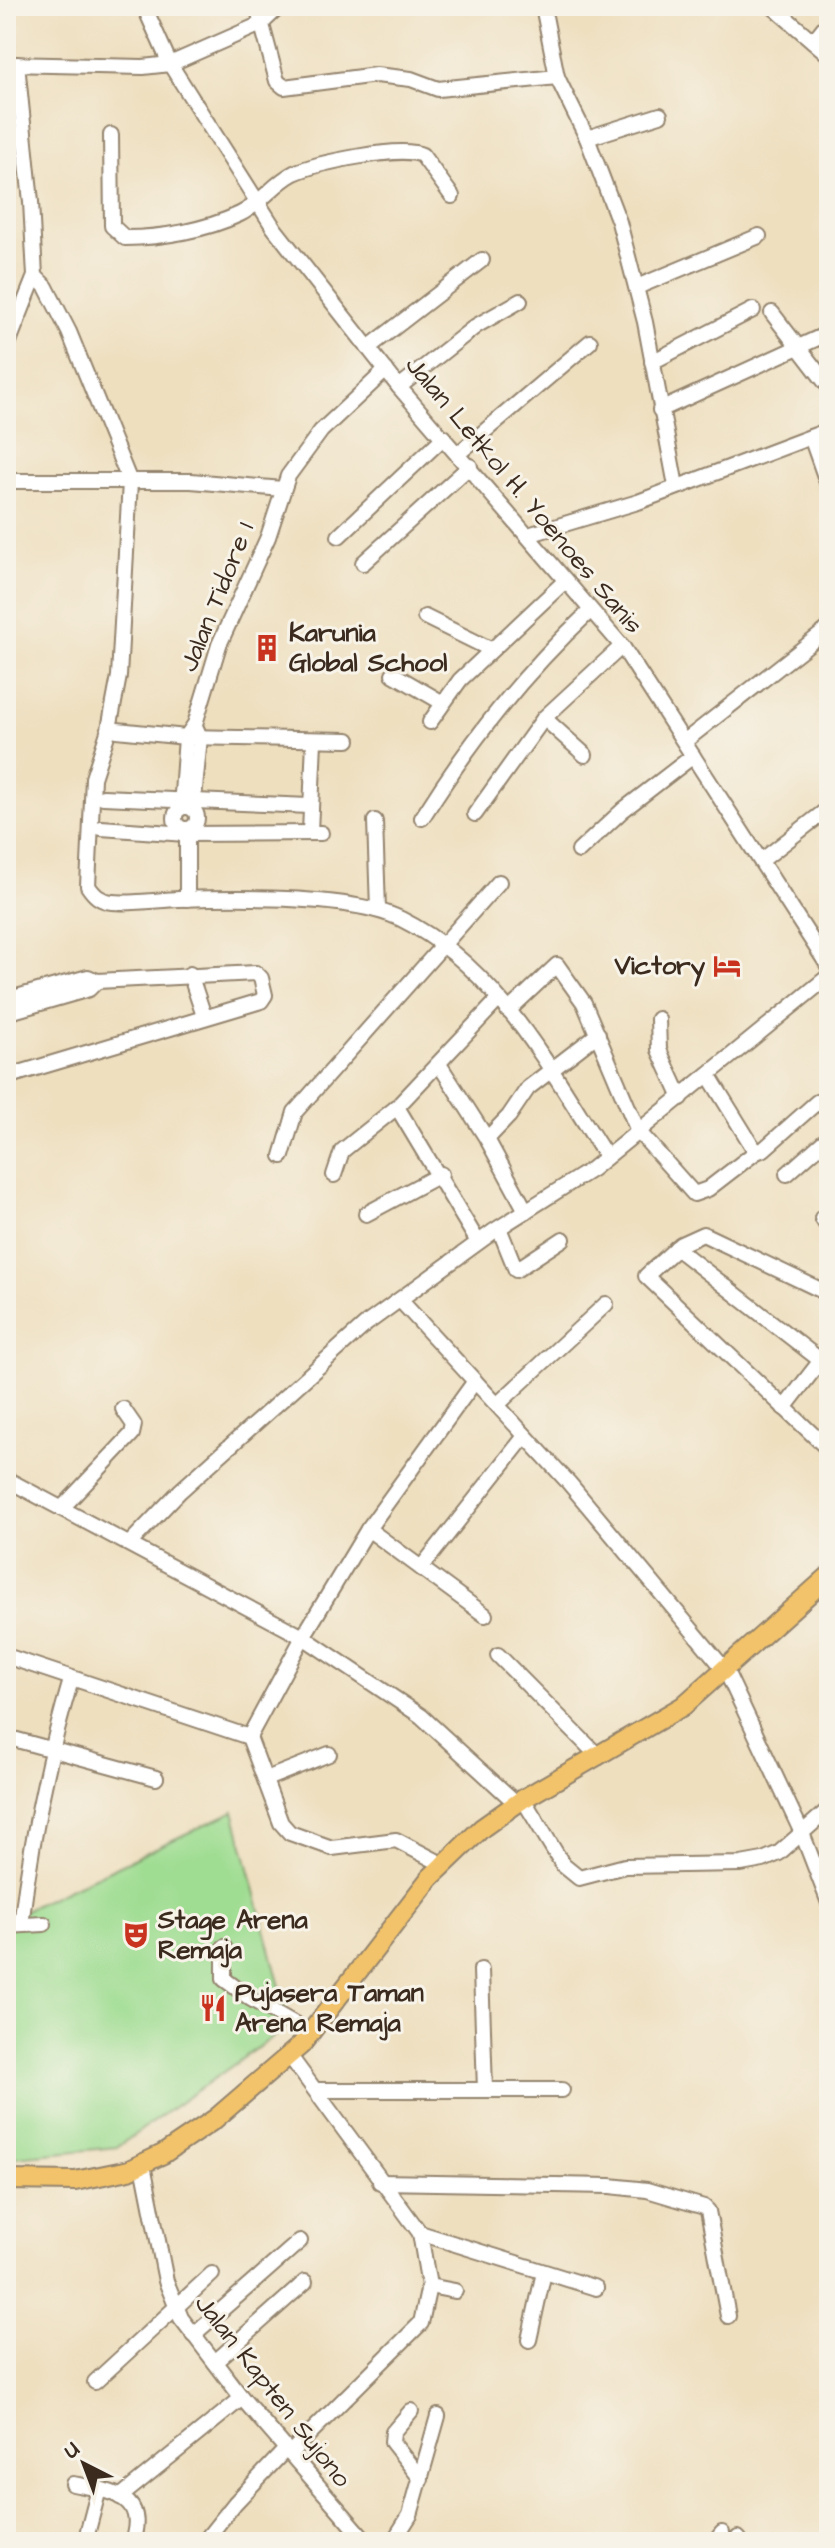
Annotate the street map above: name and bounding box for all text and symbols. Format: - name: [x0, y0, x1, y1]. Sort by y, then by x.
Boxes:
- street label: Jalan Letkol H. Yoenoes Sanis: [397, 348, 651, 642]
- street label: Jalan Tidore 1: [171, 517, 263, 677]
- place label: Karunia Global School: [289, 615, 447, 681]
- building icon: Karunia Global School: [252, 633, 282, 663]
- place label: Victory: [614, 948, 706, 987]
- hotel icon: Victory: [712, 951, 742, 981]
- place label: Stage Arena Remaja: [157, 1902, 308, 1968]
- theatre icon: Stage Arena Remaja: [121, 1920, 151, 1950]
- place label: Pujasera Taman Arena Remaja: [235, 1975, 424, 2041]
- restaurant icon: Pujasera Taman Arena Remaja: [198, 1993, 228, 2023]
- street label: Jalan Kapten Sujono: [186, 2287, 360, 2495]
- north arrow: [44, 2424, 124, 2504]
- text: U: [57, 2435, 87, 2466]

